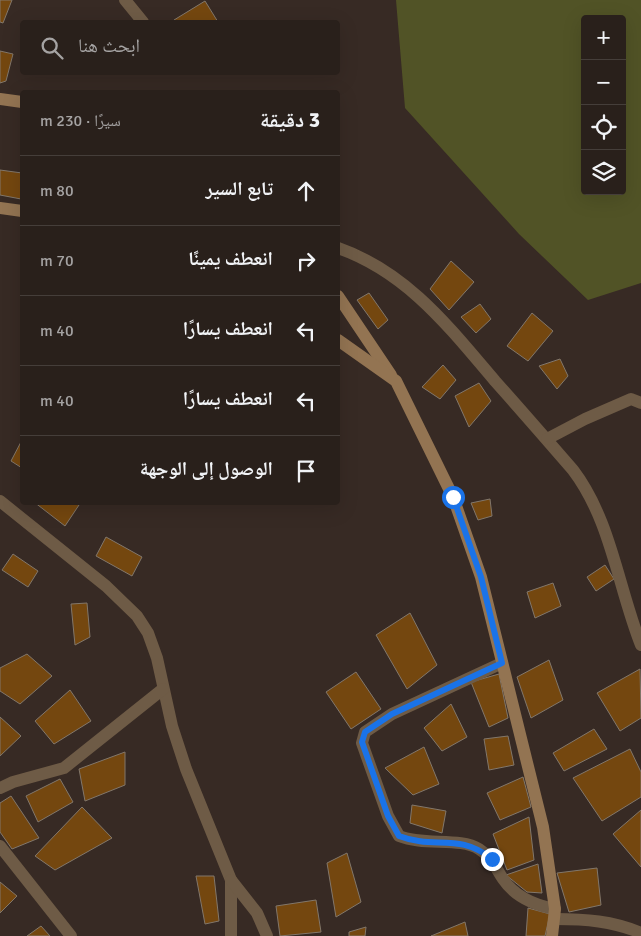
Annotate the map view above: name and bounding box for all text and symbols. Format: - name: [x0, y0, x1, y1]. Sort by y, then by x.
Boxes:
- map controls: [581, 15, 626, 195]
- button: +: [581, 15, 626, 60]
- search box: [20, 20, 340, 75]
- icon: search: [38, 34, 66, 62]
- text: ابحث هنا: [78, 34, 140, 58]
- button: −: [581, 60, 626, 105]
- button: locate: [581, 105, 626, 150]
- text: 3 دقيقة: [260, 107, 320, 133]
- text: سيرًا · 230 m: [40, 111, 121, 131]
- button: layers: [581, 150, 626, 195]
- text: تابع السير: [205, 177, 273, 201]
- icon: ahead: [292, 177, 320, 205]
- text: 80 m: [40, 181, 74, 201]
- text: انعطف يمينًا: [188, 247, 273, 271]
- icon: right: [292, 247, 320, 275]
- text: 70 m: [40, 251, 74, 271]
- text: انعطف يسارًا: [183, 317, 273, 341]
- icon: left: [292, 317, 320, 345]
- text: 40 m: [40, 321, 74, 341]
- text: انعطف يسارًا: [183, 387, 273, 411]
- icon: left: [292, 387, 320, 415]
- text: 40 m: [40, 391, 74, 411]
- text: الوصول إلى الوجهة: [140, 457, 273, 481]
- icon: arrive: [292, 457, 320, 485]
- route start: [442, 486, 465, 509]
- route end: [481, 848, 504, 871]

